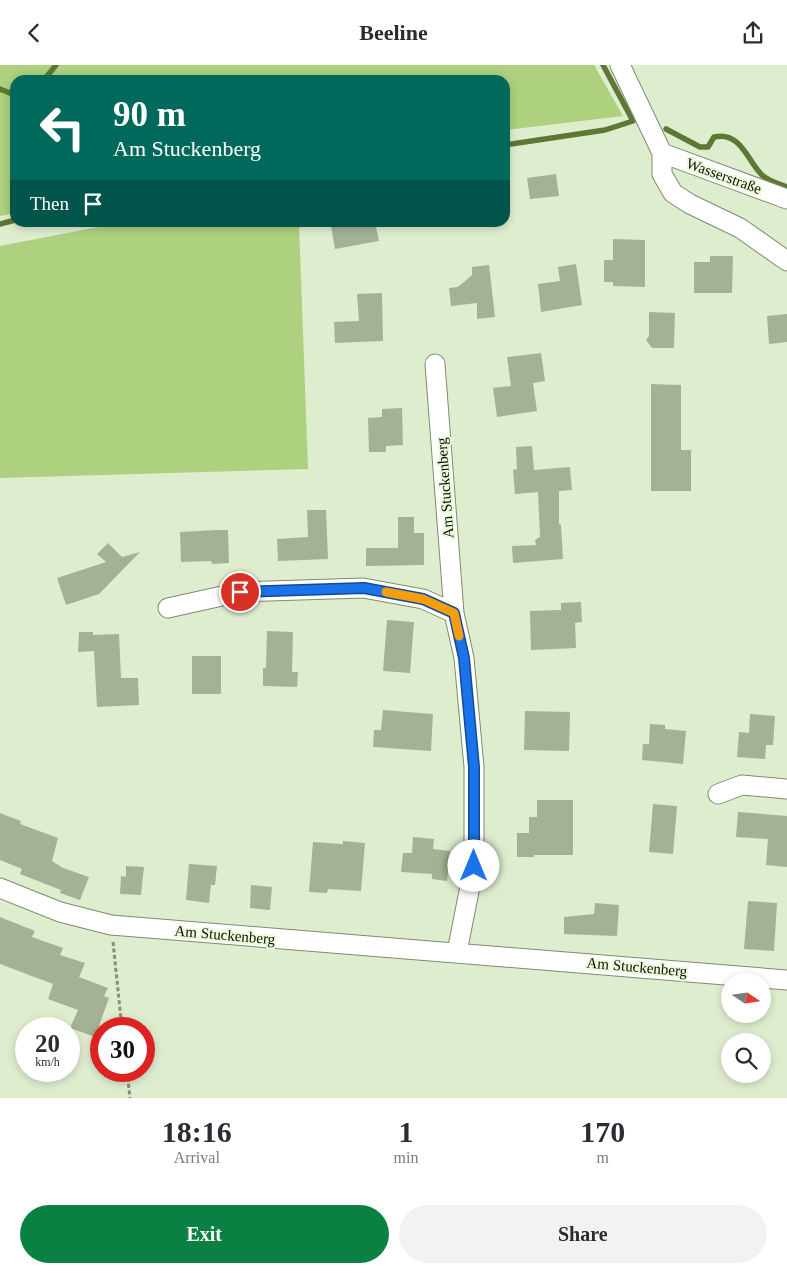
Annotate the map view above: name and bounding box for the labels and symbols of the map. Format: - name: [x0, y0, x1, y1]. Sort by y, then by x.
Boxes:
- street label: Wasserstraße: [684, 155, 764, 197]
- street label: Am Stuckenberg: [433, 437, 457, 539]
- pin: [219, 571, 261, 613]
- position arrow: [447, 839, 499, 891]
- street label: Am Stuckenberg: [174, 923, 276, 947]
- street label: Am Stuckenberg: [586, 955, 688, 979]
- north arrow: [721, 973, 771, 1023]
- speed limit sign: 30: [90, 1017, 155, 1082]

